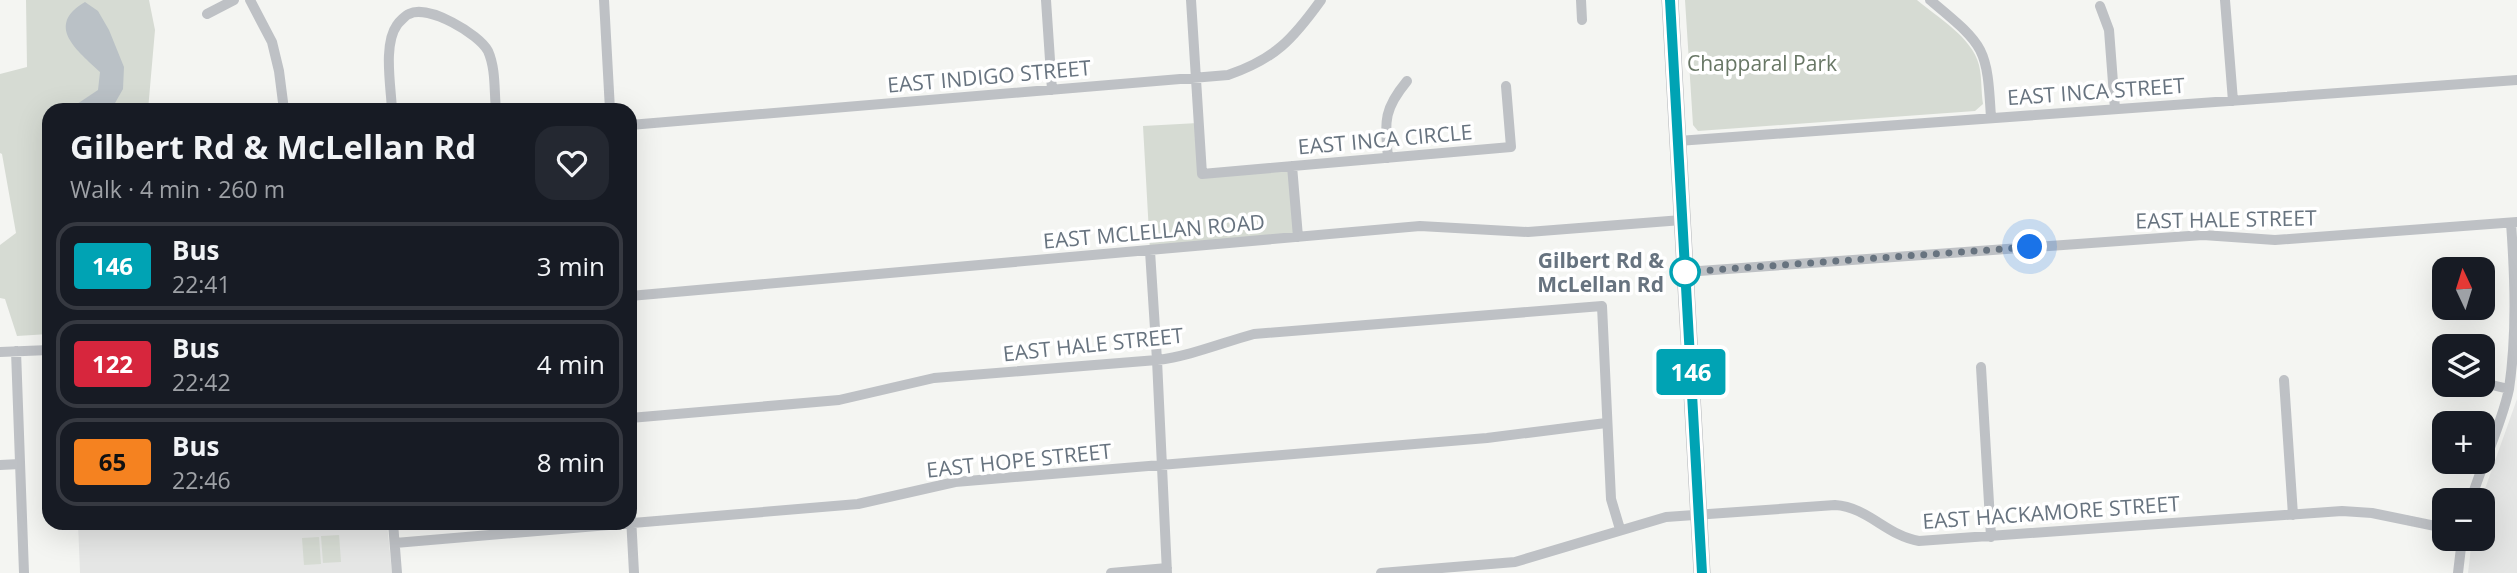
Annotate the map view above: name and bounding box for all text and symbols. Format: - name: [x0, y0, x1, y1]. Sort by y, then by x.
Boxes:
- park label: Chapparal Park: [1687, 49, 1837, 77]
- street label: EAST INDIGO STREET: [886, 53, 1092, 99]
- street label: EAST INCA STREET: [2006, 71, 2186, 111]
- street label: EAST INCA CIRCLE: [1297, 117, 1473, 161]
- text: Gilbert Rd & McLellan Rd: [70, 124, 476, 169]
- button: heart: [535, 126, 609, 200]
- text: Walk · 4 min · 260 m: [70, 173, 285, 205]
- street label: EAST HALE STREET: [2135, 203, 2317, 235]
- street label: EAST MCLELLAN ROAD: [1042, 207, 1266, 255]
- your location: [2012, 229, 2047, 264]
- text: Bus: [172, 232, 219, 268]
- place label: Gilbert Rd & McLellan Rd: [1537, 246, 1664, 298]
- text: 3 min: [537, 248, 605, 284]
- text: 146: [92, 249, 133, 282]
- marker: Gilbert Rd & McLellan Rd: [1670, 257, 1700, 287]
- north arrow: [2432, 257, 2496, 320]
- map controls: [2432, 257, 2495, 551]
- text: 22:41: [172, 268, 231, 300]
- street label: EAST HALE STREET: [1001, 321, 1185, 367]
- text: Bus: [172, 330, 219, 366]
- button: layers: [2432, 334, 2495, 397]
- text: 4 min: [537, 346, 605, 382]
- text: 122: [92, 347, 133, 380]
- line badge: 146: [1651, 349, 1731, 395]
- text: 146: [1670, 355, 1712, 388]
- text: 22:42: [172, 366, 231, 398]
- button: +: [2432, 411, 2495, 474]
- text: Bus: [172, 428, 219, 464]
- street label: EAST HOPE STREET: [925, 436, 1113, 484]
- text: 8 min: [537, 444, 605, 480]
- text: 65: [99, 445, 126, 478]
- text: 22:46: [172, 464, 231, 496]
- button: −: [2432, 488, 2495, 551]
- street label: EAST HACKAMORE STREET: [1921, 489, 2181, 535]

